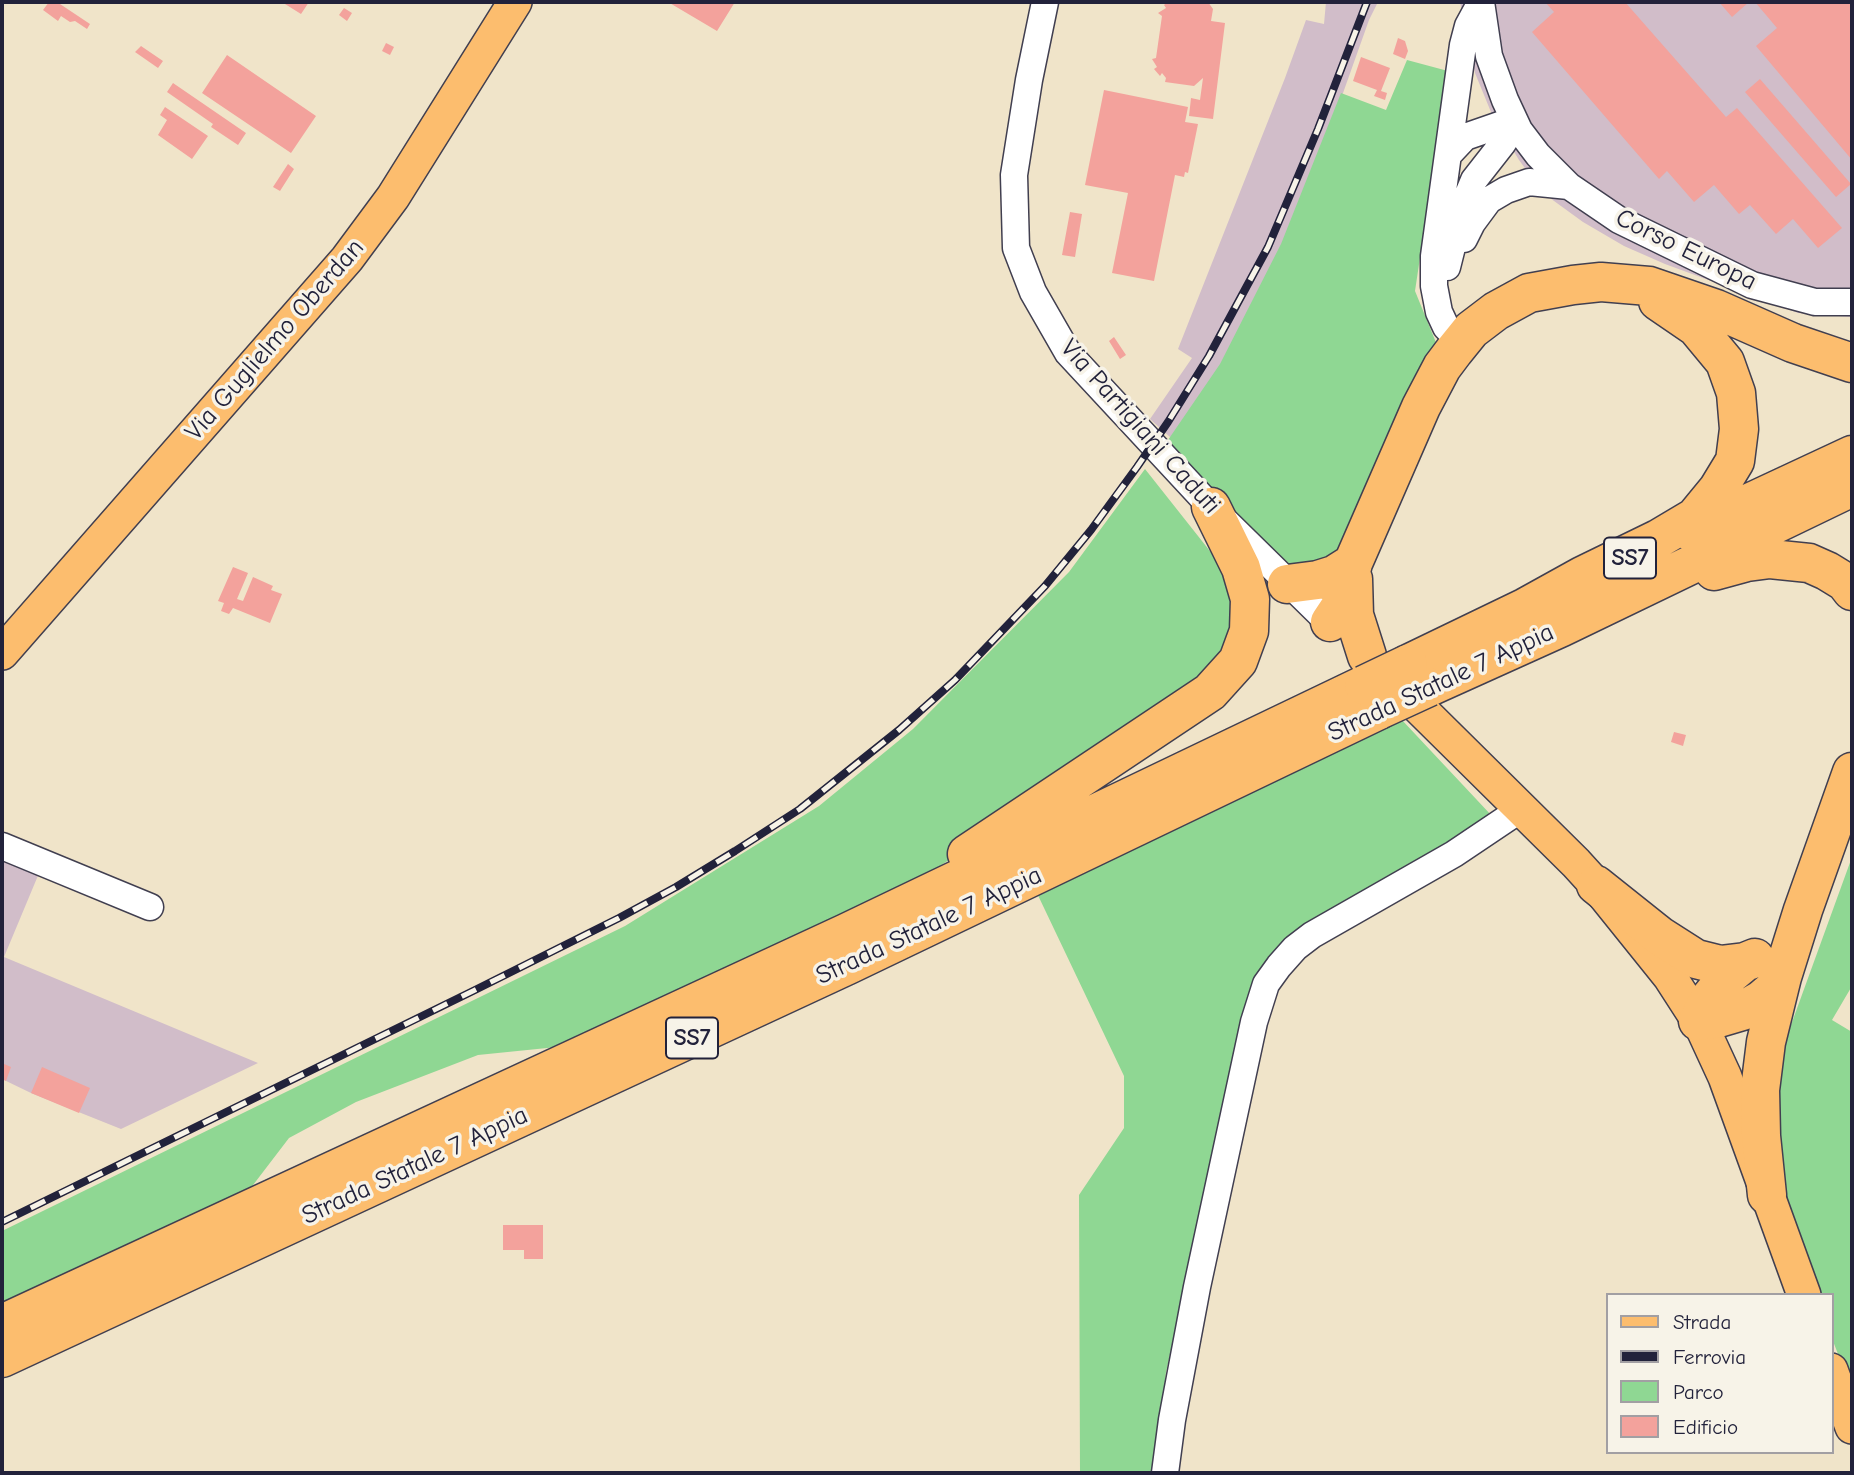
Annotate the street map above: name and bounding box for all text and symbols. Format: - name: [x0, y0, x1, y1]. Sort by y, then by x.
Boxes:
- street label: Corso Europa: [1610, 202, 1762, 298]
- street label: Via Guglielmo Oberdan: [179, 233, 371, 447]
- street label: Via Partigiani Caduti: [1053, 333, 1227, 521]
- road number: SS7: [1604, 538, 1656, 578]
- street label: Strada Statale 7 Appia: [1323, 617, 1559, 749]
- street label: Strada Statale 7 Appia: [811, 860, 1047, 992]
- road number: SS7: [666, 1018, 718, 1058]
- street label: Strada Statale 7 Appia: [297, 1100, 533, 1232]
- legend: [1605, 1293, 1833, 1454]
- text: Strada: [1673, 1310, 1731, 1334]
- text: Ferrovia: [1673, 1345, 1746, 1369]
- text: Parco: [1673, 1380, 1724, 1404]
- text: Edificio: [1673, 1415, 1738, 1439]

